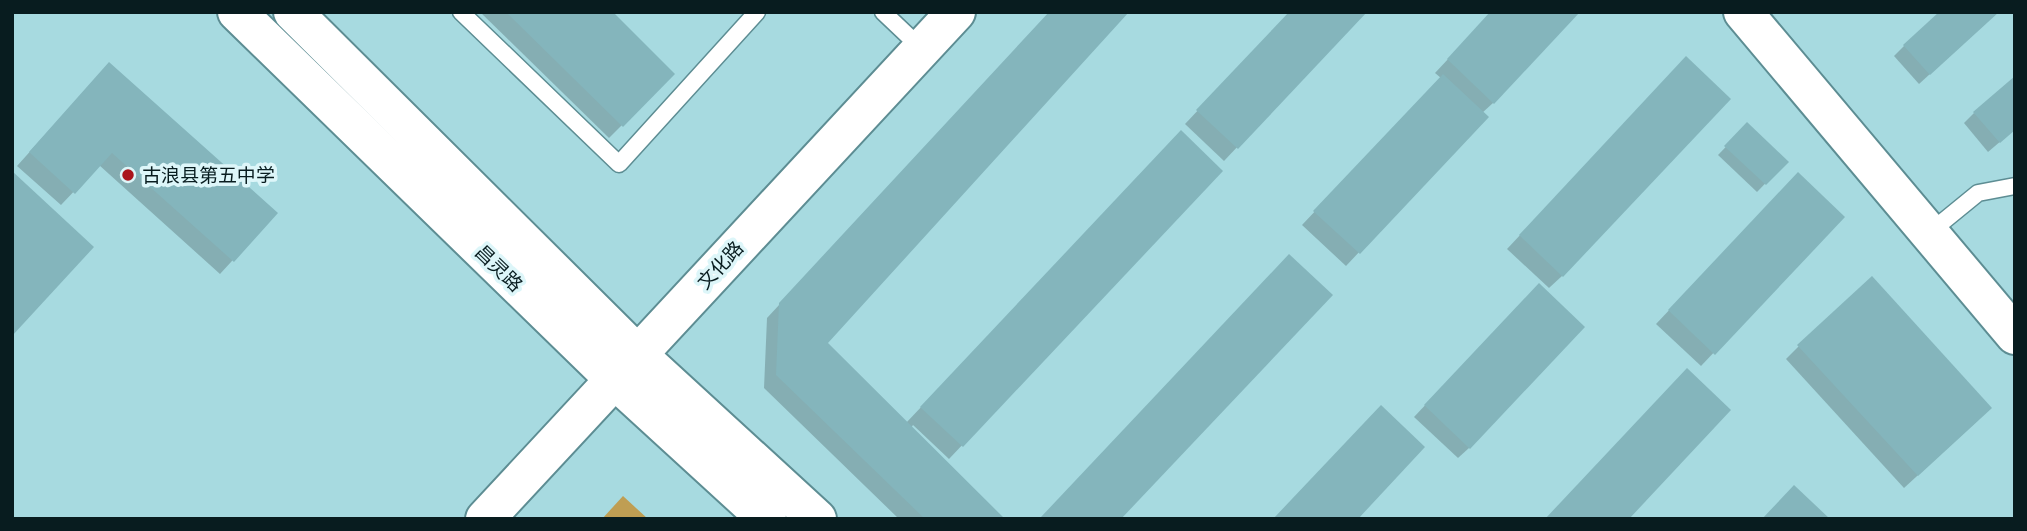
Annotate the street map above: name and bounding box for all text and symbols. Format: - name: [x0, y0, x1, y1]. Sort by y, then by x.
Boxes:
- place label: 古浪县第五中学: [142, 163, 275, 187]
- marker: 古浪县第五中学: [120, 167, 136, 183]
- street label: 文化路: [692, 236, 748, 294]
- street label: 昌灵路: [470, 240, 528, 296]

